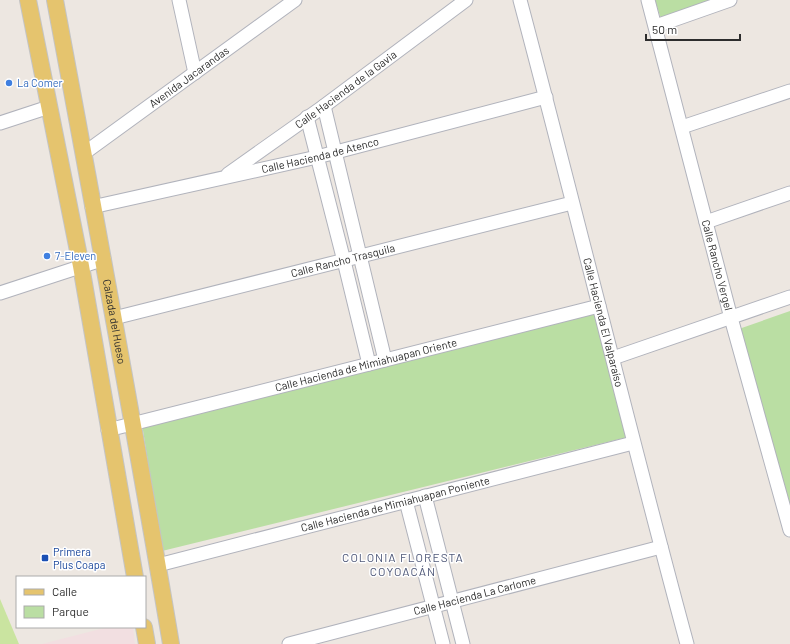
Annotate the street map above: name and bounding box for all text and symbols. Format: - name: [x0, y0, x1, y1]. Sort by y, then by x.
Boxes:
- scale bar: [646, 16, 740, 42]
- text: 50 m: [652, 22, 677, 36]
- street label: Avenida Jacarandas: [146, 43, 231, 110]
- street label: Calle Hacienda de la Gavia: [292, 47, 399, 131]
- place label: La Comer: [17, 76, 63, 89]
- marker: La Comer: [4, 78, 14, 88]
- street label: Calle Hacienda de Atenco: [260, 134, 380, 175]
- street label: Calle Rancho Vergel: [700, 218, 736, 312]
- street label: Calle Rancho Trasquila: [289, 241, 396, 279]
- place label: 7-Eleven: [55, 249, 96, 262]
- marker: 7-Eleven: [42, 251, 52, 261]
- street label: Calle Hacienda El Valparaíso: [581, 256, 626, 388]
- street label: Calzada del Hueso: [101, 278, 129, 365]
- street label: Calle Hacienda de Mimiahuapan Oriente: [273, 335, 458, 394]
- street label: Calle Hacienda de Mimiahuapan Poniente: [299, 473, 491, 534]
- place label: Primera Plus Coapa: [53, 545, 105, 571]
- district label: COLONIA FLORESTA COYOACÁN: [342, 550, 464, 578]
- marker: Primera Plus Coapa: [40, 553, 50, 563]
- street label: Calle Hacienda La Carlome: [412, 573, 537, 617]
- legend: [16, 576, 146, 628]
- text: Calle: [52, 584, 77, 598]
- text: Parque: [52, 604, 89, 618]

